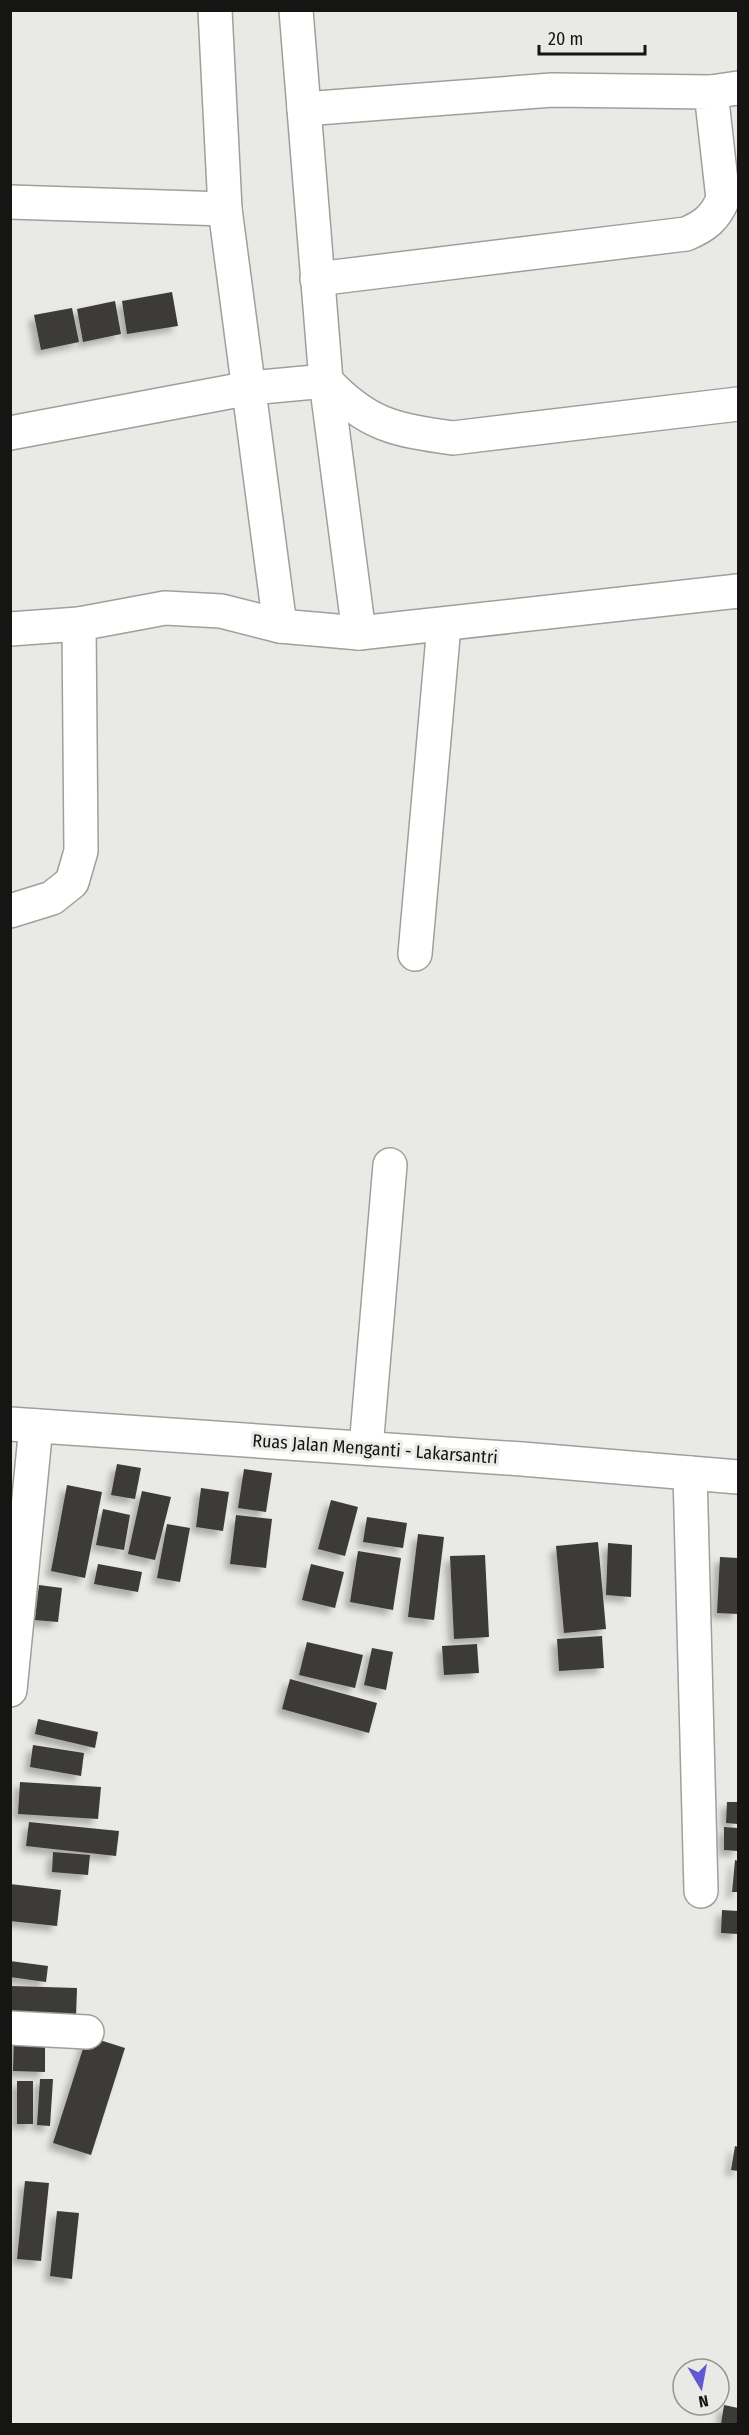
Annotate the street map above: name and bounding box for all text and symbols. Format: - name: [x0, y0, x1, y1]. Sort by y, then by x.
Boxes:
- scale bar: [539, 18, 646, 56]
- text: 20 m: [548, 28, 583, 50]
- street label: Ruas Jalan Menganti - Lakarsantri: [252, 1429, 498, 1469]
- north arrow: [671, 2357, 731, 2417]
- text: N: [697, 2391, 710, 2411]

